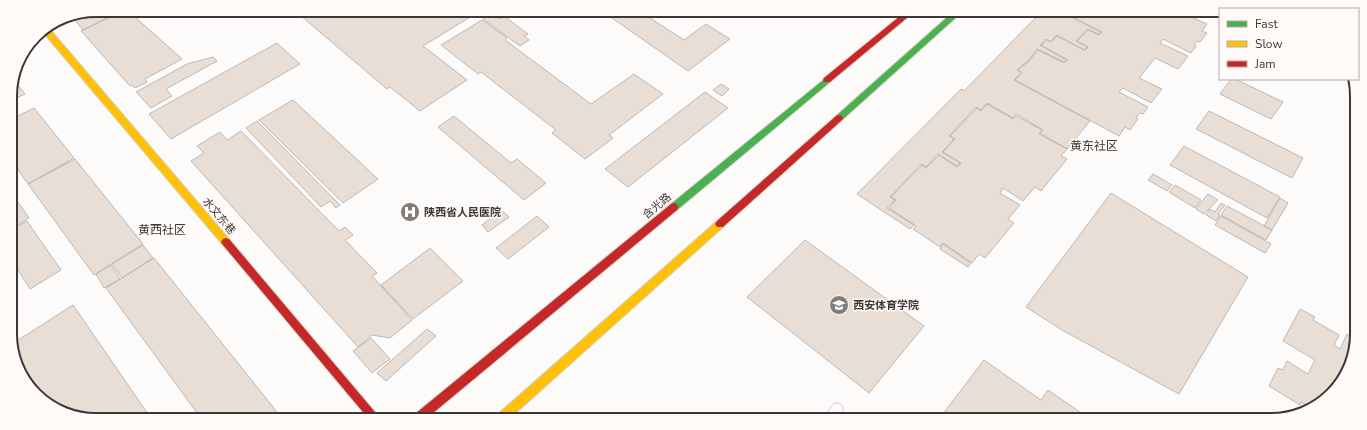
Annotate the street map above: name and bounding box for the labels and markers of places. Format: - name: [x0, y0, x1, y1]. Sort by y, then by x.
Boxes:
- hospital icon: 陕西省人民医院: [399, 201, 421, 223]
- place label: 陕西省人民医院: [424, 205, 501, 220]
- school or university icon: 西安体育学院: [828, 294, 850, 316]
- place label: 西安体育学院: [853, 298, 919, 313]

